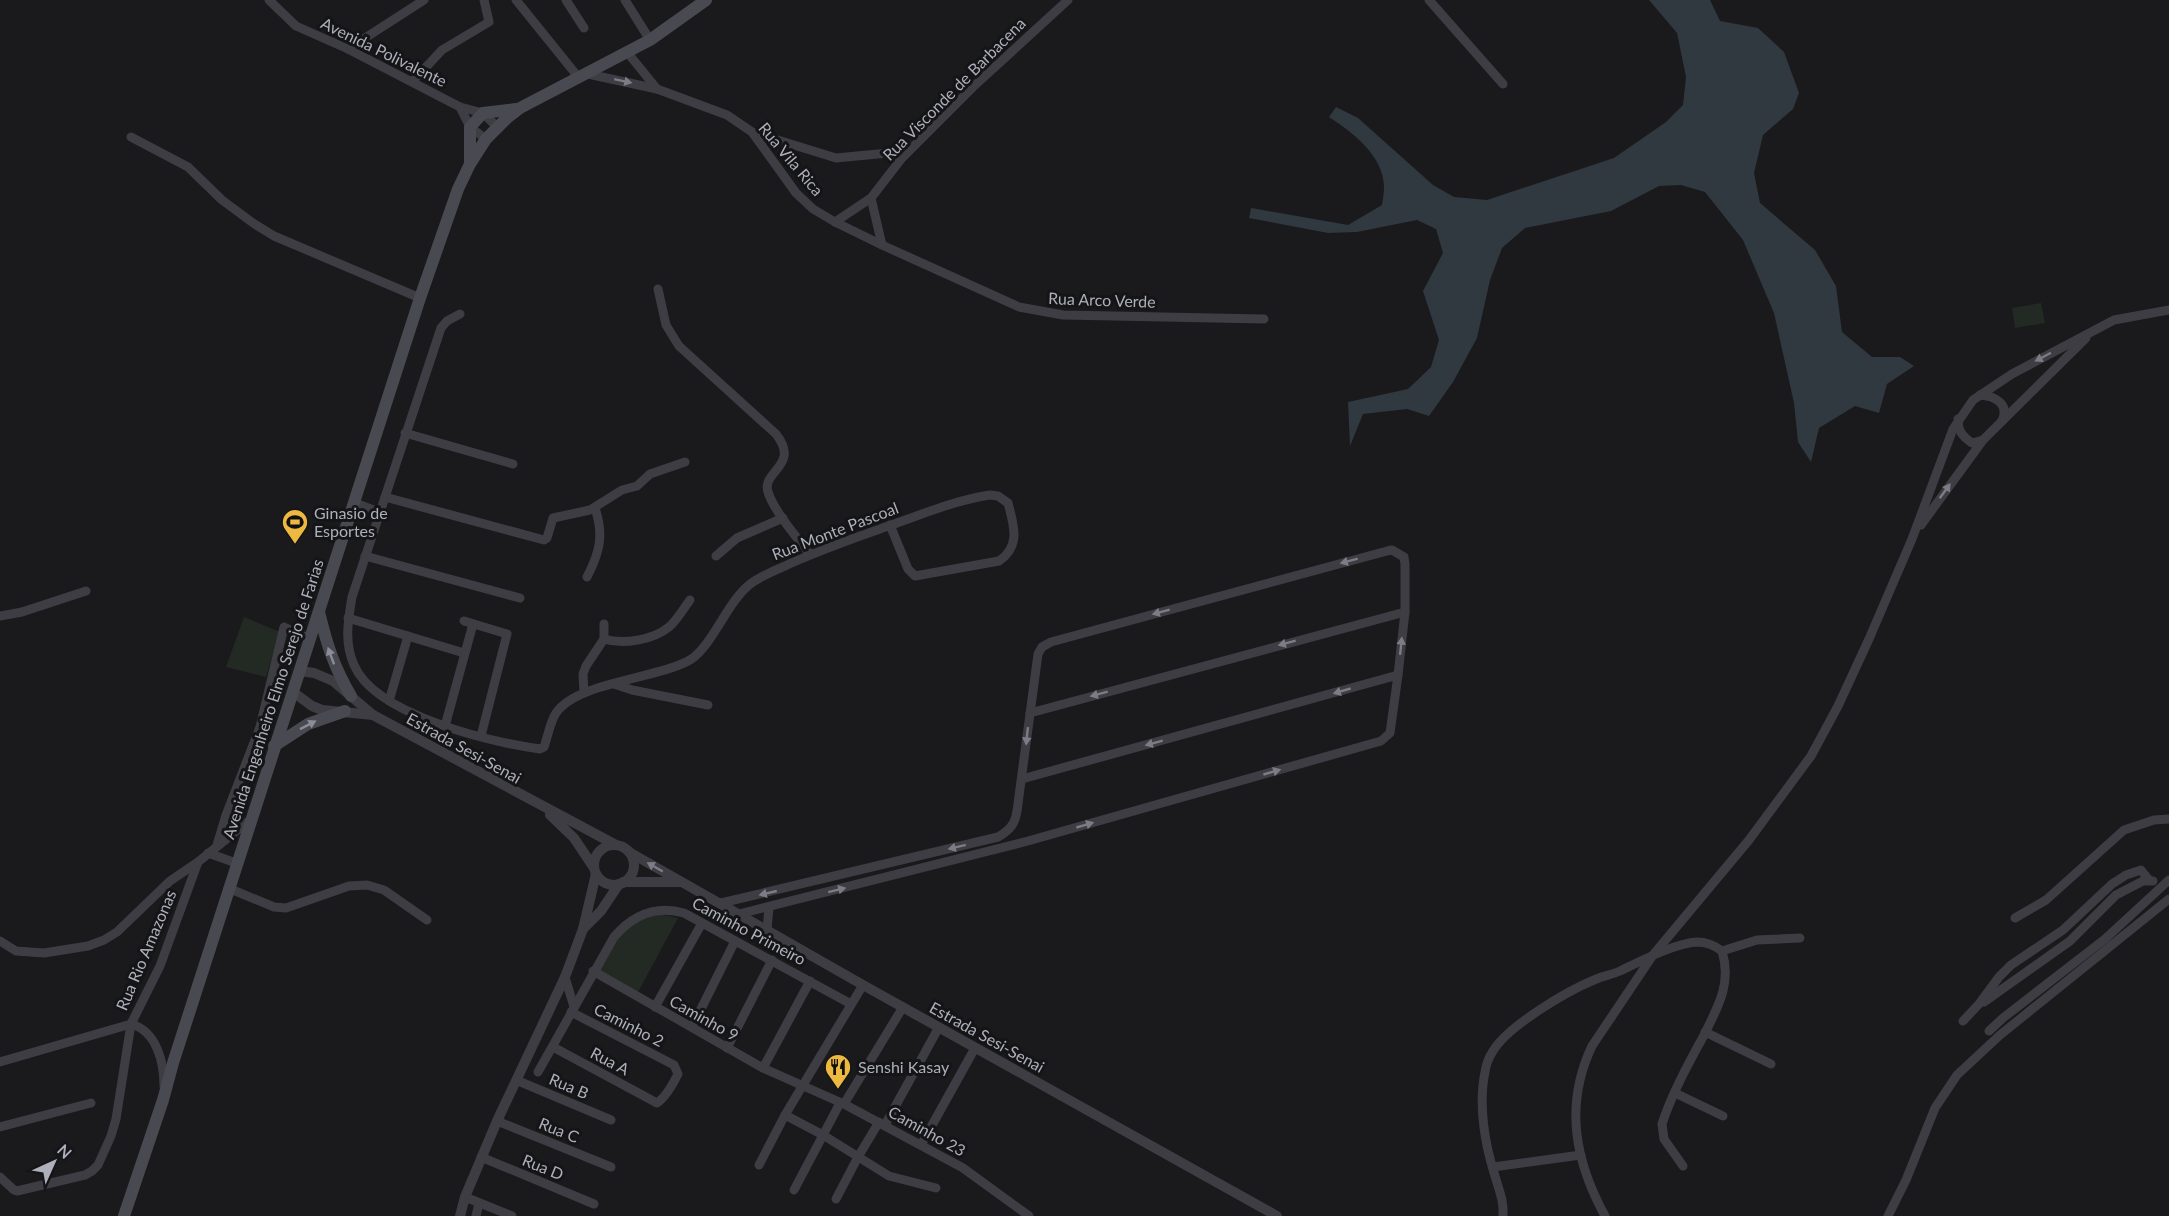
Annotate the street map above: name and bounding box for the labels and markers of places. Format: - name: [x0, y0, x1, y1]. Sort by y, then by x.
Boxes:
- place label: Ginasio de Esportes: [314, 503, 388, 540]
- sports icon: Ginasio de Esportes: [280, 507, 310, 545]
- restaurant icon: Senshi Kasay: [823, 1052, 853, 1090]
- place label: Senshi Kasay: [858, 1057, 950, 1076]

